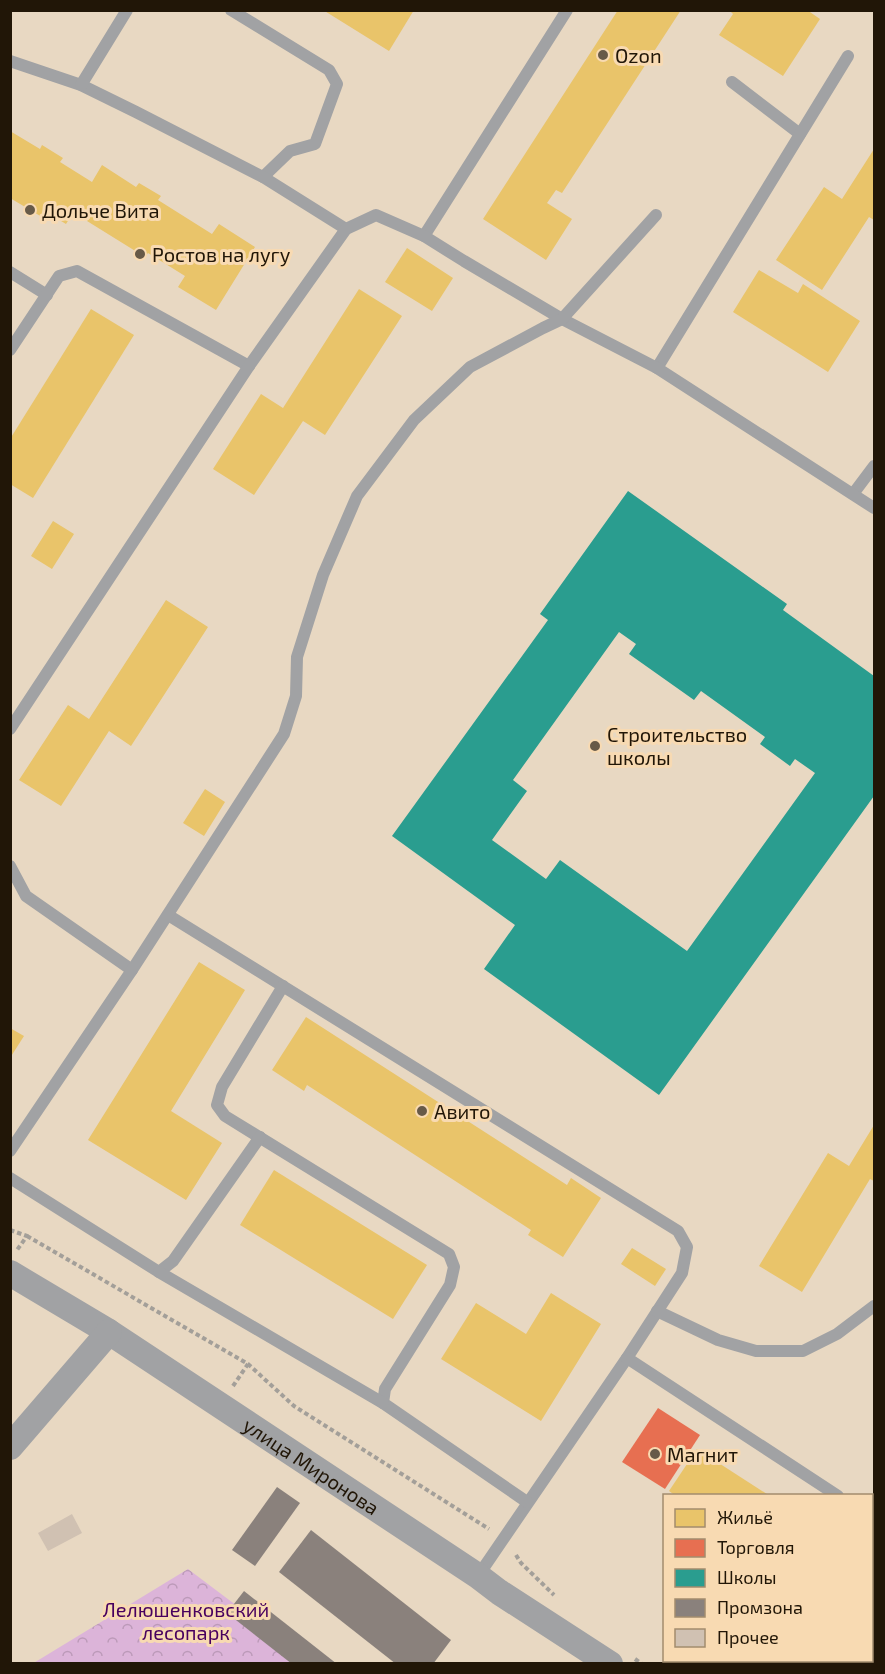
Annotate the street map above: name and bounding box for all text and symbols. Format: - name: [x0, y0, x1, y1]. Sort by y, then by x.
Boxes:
- place label: Ozon: [615, 43, 662, 67]
- marker: Ozon: [596, 48, 610, 62]
- place label: Дольче Вита: [42, 198, 160, 222]
- marker: Дольче Вита: [23, 203, 37, 217]
- place label: Ростов на лугу: [152, 242, 291, 267]
- marker: Ростов на лугу: [133, 247, 147, 261]
- place label: Строительство школы: [607, 722, 747, 769]
- marker: Строительство школы: [588, 739, 602, 753]
- place label: Авито: [434, 1099, 490, 1123]
- marker: Авито: [415, 1104, 429, 1118]
- street label: улица Миронова: [238, 1412, 384, 1519]
- place label: Магнит: [667, 1442, 738, 1466]
- marker: Магнит: [648, 1447, 662, 1461]
- legend: [663, 1494, 873, 1662]
- text: Жильё: [717, 1506, 773, 1528]
- text: Торговля: [717, 1536, 795, 1558]
- text: Школы: [717, 1566, 777, 1588]
- text: Промзона: [717, 1596, 803, 1618]
- park label: Лелюшенковский лесопарк: [103, 1597, 269, 1644]
- text: Прочее: [717, 1626, 779, 1648]

